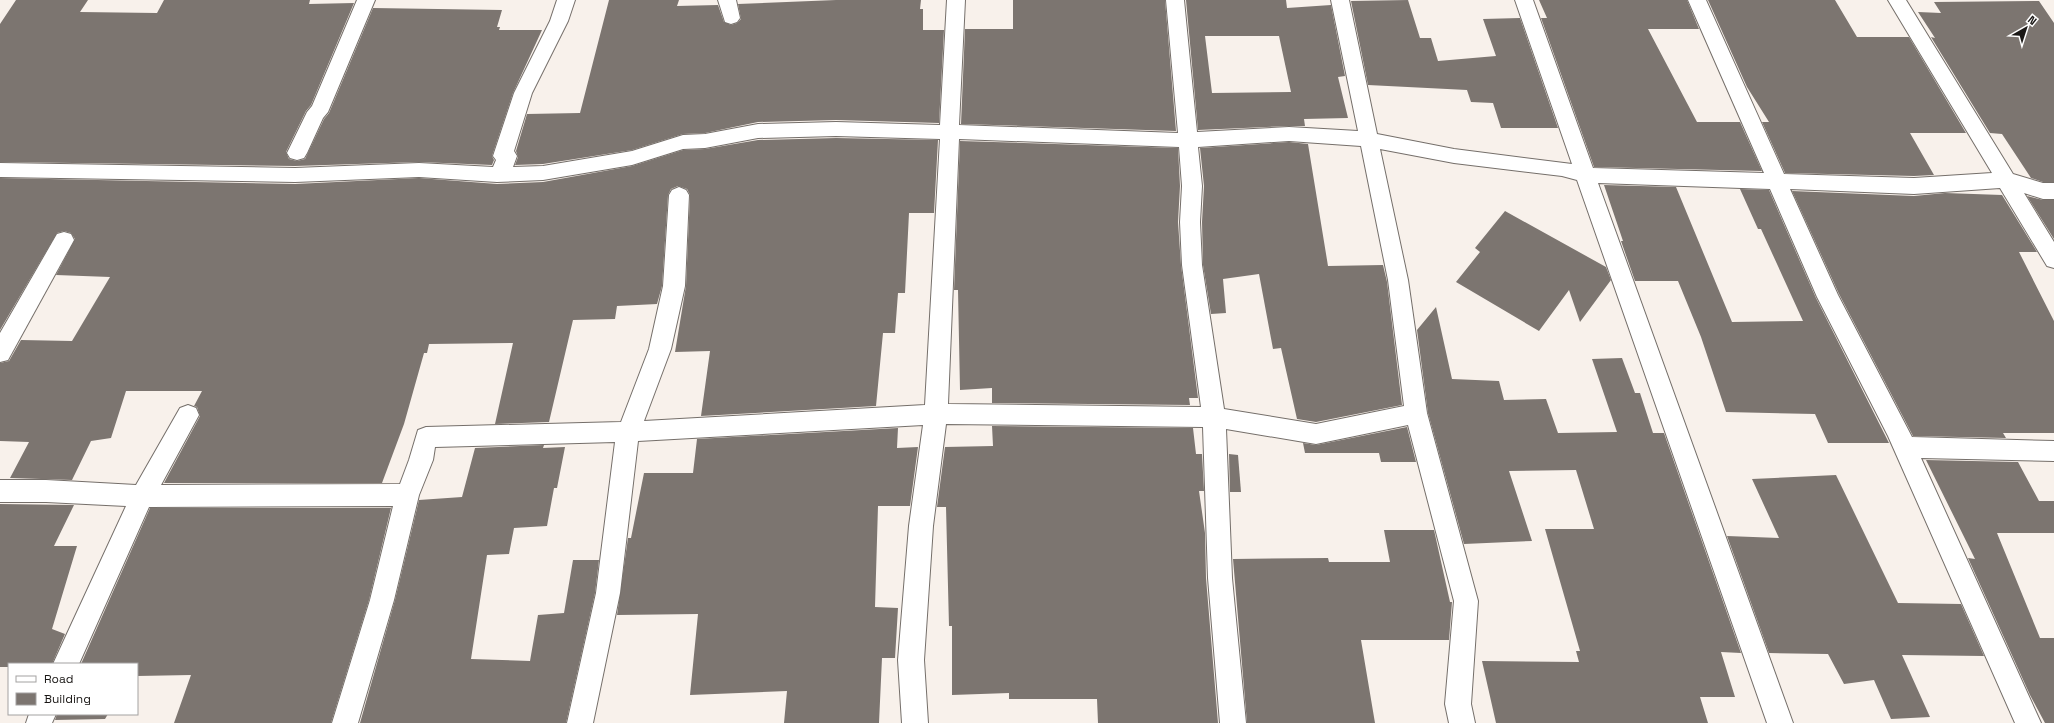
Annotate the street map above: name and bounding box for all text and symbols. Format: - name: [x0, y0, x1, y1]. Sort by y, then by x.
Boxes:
- north arrow: [2006, 8, 2046, 48]
- text: N: [2025, 12, 2040, 28]
- legend: [8, 663, 138, 715]
- text: Road: [44, 671, 73, 687]
- text: Building: [44, 691, 91, 707]

